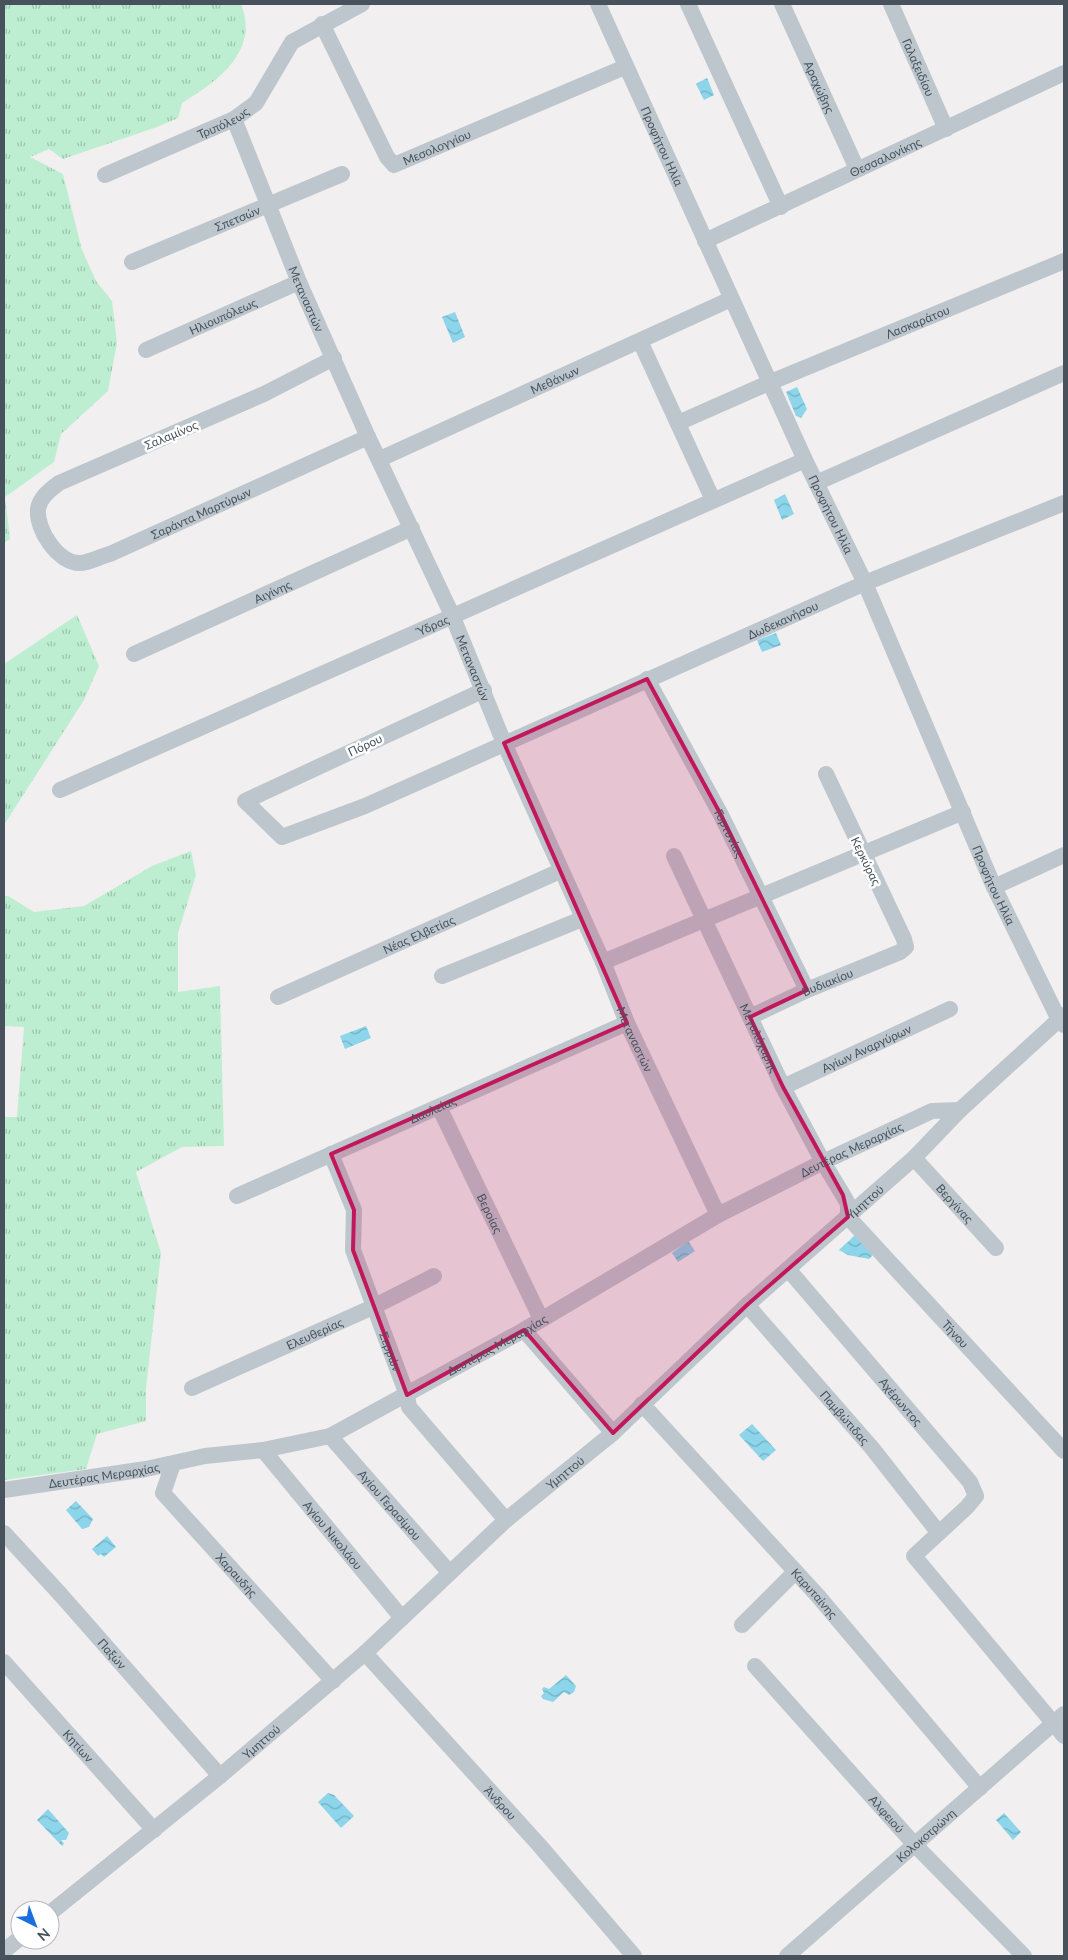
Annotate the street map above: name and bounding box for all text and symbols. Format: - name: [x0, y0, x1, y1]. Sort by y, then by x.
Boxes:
- street label: Γαλαξειδίου: [900, 36, 938, 98]
- street label: Αραχώβης: [801, 58, 838, 116]
- street label: Τριπόλεως: [195, 103, 252, 142]
- street label: Προφήτου Ηλία: [638, 104, 687, 189]
- street label: Μεσολογγίου: [400, 126, 473, 168]
- street label: Θεσσαλονίκης: [847, 133, 924, 180]
- street label: Σπετσών: [212, 202, 262, 234]
- street label: Μεταναστών: [286, 264, 328, 334]
- street label: Ηλιουπόλεως: [187, 294, 259, 337]
- street label: Λασκαράτου: [883, 302, 952, 341]
- street label: Μεθάνων: [528, 362, 581, 397]
- street label: Σαλαμίνος: [142, 417, 200, 453]
- street label: Προφήτου Ηλία: [806, 472, 857, 557]
- street label: Σαράντα Μαρτύρων: [148, 484, 253, 542]
- street label: Αιγίνης: [251, 576, 294, 606]
- street label: Δωδεκανήσου: [745, 597, 820, 642]
- street label: Ύδρας: [413, 611, 452, 639]
- street label: Μεταναστών: [453, 633, 494, 703]
- street label: Πόρου: [346, 731, 384, 759]
- street label: Γορτυνίας: [712, 806, 748, 860]
- street label: Κερκύρας: [848, 834, 884, 888]
- street label: Προφήτου Ηλία: [970, 843, 1019, 928]
- street label: Νέας Ελβετίας: [380, 911, 457, 957]
- street label: Βυδιακίου: [799, 965, 855, 999]
- street label: Μεγαλόχαρης: [737, 1001, 783, 1075]
- street label: Μεταναστών: [614, 1004, 656, 1074]
- street label: Αγίων Αναργύρων: [819, 1021, 914, 1076]
- street label: Δαυλείας: [407, 1092, 459, 1126]
- street label: Δευτέρας Μεραρχίας: [797, 1118, 905, 1180]
- street label: Βεργίνας: [933, 1180, 977, 1226]
- street label: Υμηττού: [843, 1181, 886, 1222]
- street label: Βεροίας: [474, 1191, 506, 1236]
- street label: Δευτέρας Μεραρχίας: [444, 1310, 550, 1378]
- street label: Ελευθερίας: [284, 1314, 345, 1353]
- street label: Τήνου: [939, 1317, 972, 1351]
- street label: Σερρών: [377, 1330, 405, 1374]
- street label: Αχέρωντος: [876, 1374, 926, 1429]
- street label: Παμβώτιδας: [817, 1387, 873, 1448]
- street label: Υμηττού: [543, 1452, 587, 1492]
- street label: Δευτέρας Μεραρχίας: [47, 1459, 161, 1491]
- street label: Αγίου Γερασίμου: [355, 1466, 425, 1543]
- street label: Αγίου Νικολάου: [300, 1497, 366, 1572]
- street label: Χαραυδής: [213, 1550, 261, 1600]
- street label: Καρυταίνης: [788, 1565, 841, 1622]
- street label: Παξών: [95, 1635, 130, 1672]
- street label: Υμηττού: [239, 1721, 283, 1762]
- street label: Κητίων: [60, 1726, 97, 1765]
- street label: Άνδρου: [482, 1783, 520, 1823]
- street label: Αλφειού: [866, 1792, 908, 1836]
- street label: Κολοκοτρώνη: [893, 1805, 958, 1865]
- north arrow: [10, 1900, 60, 1950]
- text: N: [34, 1925, 54, 1945]

